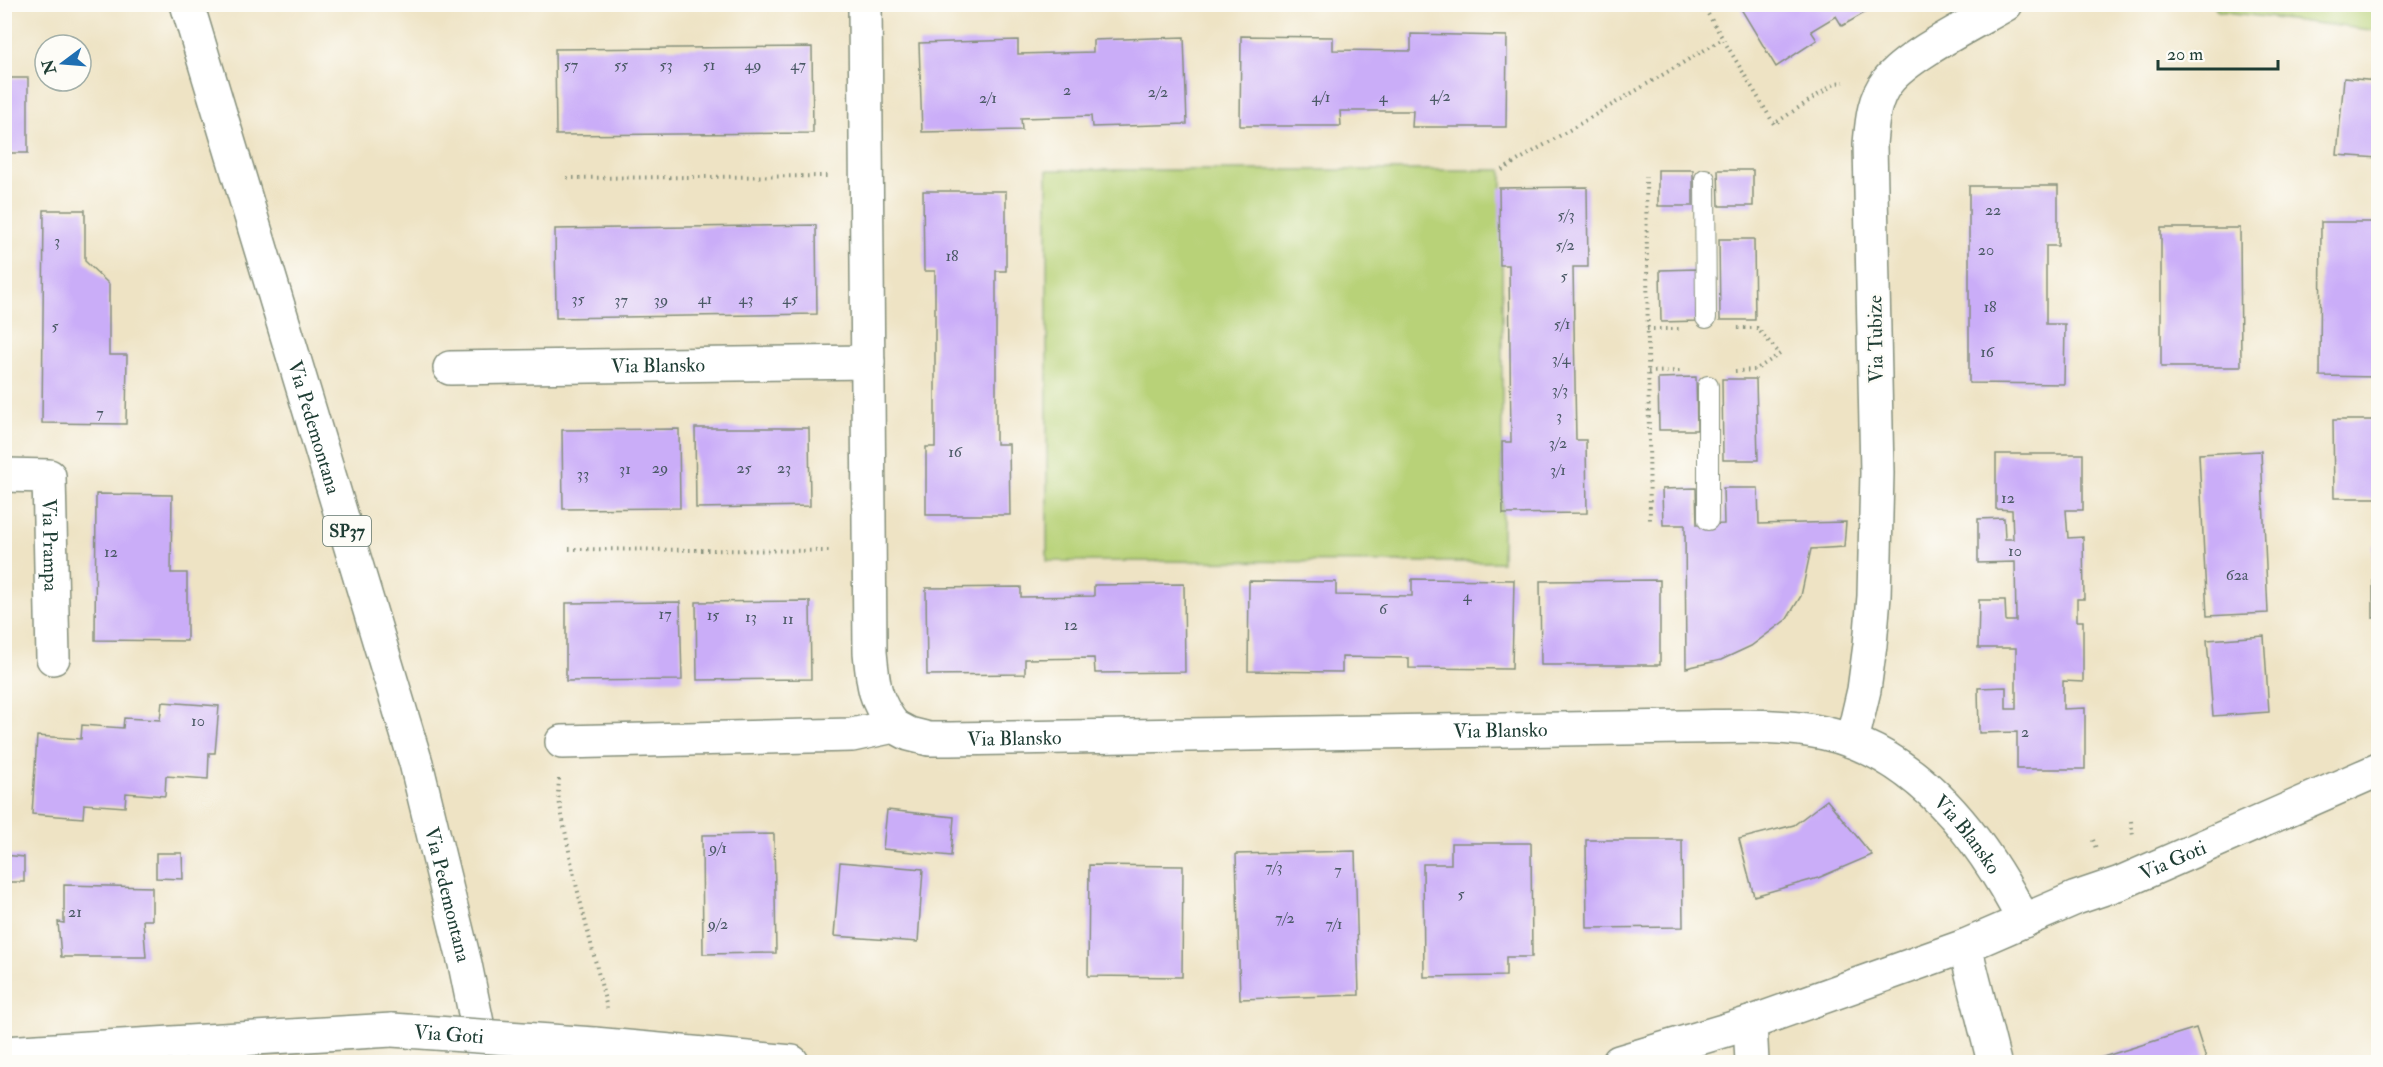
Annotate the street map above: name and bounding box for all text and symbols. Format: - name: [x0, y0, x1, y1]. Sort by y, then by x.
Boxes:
- north arrow: [33, 33, 93, 93]
- scale bar: [2158, 33, 2278, 71]
- text: 20 m: [2167, 43, 2203, 66]
- house number: 57: [564, 55, 579, 75]
- house number: 55: [614, 55, 628, 75]
- house number: 53: [659, 55, 673, 75]
- house number: 51: [703, 55, 715, 75]
- house number: 49: [745, 55, 761, 75]
- house number: 47: [790, 55, 806, 75]
- text: N: [38, 57, 61, 77]
- house number: 2: [1063, 80, 1071, 100]
- house number: 2/2: [1148, 82, 1168, 102]
- house number: 4/2: [1429, 86, 1451, 106]
- house number: 4/1: [1312, 87, 1330, 107]
- house number: 4: [1379, 87, 1389, 107]
- house number: 2/1: [979, 88, 997, 108]
- house number: 22: [1985, 200, 2001, 220]
- house number: 5/3: [1557, 205, 1575, 225]
- house number: 3: [54, 231, 60, 251]
- house number: 5/2: [1555, 235, 1575, 255]
- house number: 20: [1978, 240, 1994, 260]
- house number: 18: [945, 246, 959, 266]
- house number: 5: [1560, 266, 1568, 286]
- house number: 35: [571, 289, 585, 309]
- house number: 41: [698, 289, 712, 309]
- house number: 43: [739, 289, 753, 309]
- house number: 45: [782, 289, 798, 309]
- house number: 37: [614, 290, 628, 310]
- house number: 39: [654, 290, 668, 310]
- street label: Via Tubize: [1862, 295, 1889, 383]
- house number: 18: [1983, 297, 1997, 317]
- house number: 5/1: [1554, 314, 1570, 334]
- house number: 5: [51, 316, 59, 336]
- house number: 16: [1980, 342, 1995, 362]
- house number: 3/4: [1552, 349, 1572, 369]
- street label: Via Blansko: [611, 352, 705, 379]
- street label: Via Pedemontana: [282, 358, 346, 498]
- house number: 3/3: [1552, 380, 1568, 400]
- house number: 7: [96, 403, 104, 423]
- house number: 3: [1556, 406, 1562, 426]
- house number: 3/2: [1549, 433, 1567, 453]
- house number: 16: [948, 442, 963, 462]
- house number: 29: [652, 458, 668, 478]
- house number: 25: [736, 458, 752, 478]
- house number: 23: [777, 458, 791, 478]
- house number: 31: [619, 459, 631, 479]
- house number: 3/1: [1550, 460, 1566, 480]
- house number: 33: [577, 464, 589, 484]
- house number: 12: [2001, 488, 2015, 508]
- street label: Via Prampa: [36, 498, 64, 592]
- road number: SP37: [323, 516, 371, 546]
- house number: 10: [2008, 541, 2022, 561]
- house number: 12: [104, 542, 118, 562]
- house number: 62a: [2226, 565, 2249, 585]
- house number: 4: [1463, 586, 1473, 606]
- house number: 6: [1379, 599, 1388, 619]
- house number: 17: [658, 604, 672, 624]
- house number: 15: [707, 605, 719, 625]
- house number: 13: [745, 607, 757, 627]
- house number: 11: [782, 609, 794, 629]
- house number: 12: [1064, 615, 1078, 635]
- house number: 10: [191, 711, 205, 731]
- street label: Via Blansko: [1453, 717, 1548, 744]
- house number: 2: [2021, 722, 2029, 742]
- street label: Via Blansko: [967, 725, 1062, 752]
- street label: Via Blansko: [1928, 789, 2006, 879]
- street label: Via Pedemontana: [419, 824, 476, 965]
- street label: Via Goti: [2136, 835, 2210, 886]
- house number: 9/1: [708, 838, 727, 858]
- house number: 7/3: [1265, 857, 1283, 877]
- house number: 7: [1334, 860, 1342, 880]
- house number: 5: [1457, 884, 1465, 904]
- house number: 21: [68, 902, 82, 922]
- house number: 7/2: [1275, 908, 1295, 928]
- house number: 9/2: [707, 914, 728, 934]
- house number: 7/1: [1325, 914, 1343, 934]
- street label: Via Goti: [413, 1020, 485, 1049]

